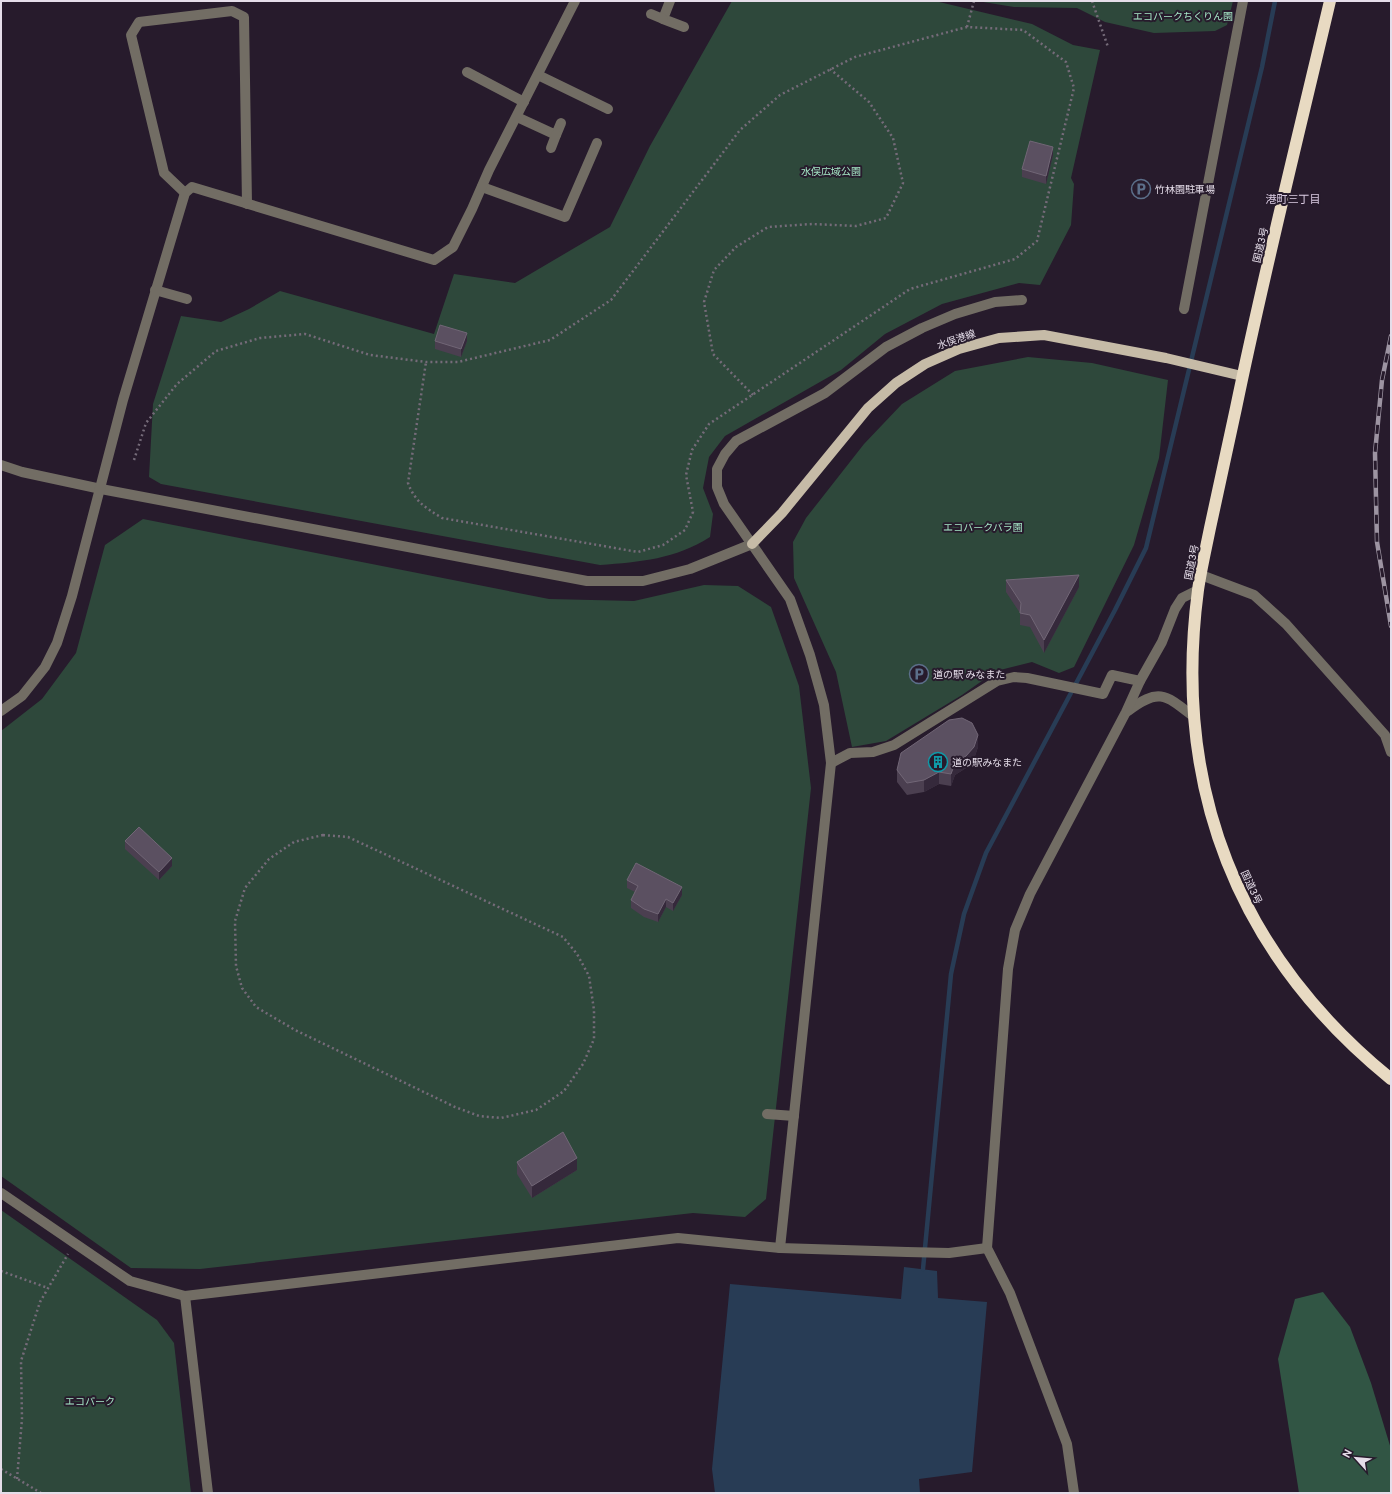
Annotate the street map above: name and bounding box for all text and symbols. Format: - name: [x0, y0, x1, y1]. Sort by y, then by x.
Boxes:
- park label: エコパークちくりん園: [1133, 11, 1233, 24]
- park label: 水俣広域公園: [801, 166, 861, 179]
- parking icon: 竹林園駐車場: [1130, 178, 1152, 200]
- place label: 竹林園駐車場: [1155, 184, 1215, 197]
- district label: 港町三丁目: [1266, 193, 1321, 207]
- street label: 国道3号: [1251, 226, 1272, 264]
- street label: 水俣港線: [935, 328, 978, 353]
- park label: エコパークバラ園: [943, 522, 1023, 535]
- street label: 国道3号: [1183, 543, 1202, 581]
- parking icon: 道の駅 みなまた: [908, 663, 930, 685]
- place label: 道の駅 みなまた: [933, 669, 1005, 682]
- building icon: 道の駅みなまた: [927, 751, 949, 773]
- place label: 道の駅みなまた: [952, 757, 1022, 770]
- street label: 国道3号: [1237, 869, 1264, 907]
- park label: エコパーク: [65, 1396, 115, 1409]
- north arrow: [1336, 1438, 1376, 1478]
- text: N: [1340, 1447, 1356, 1461]

